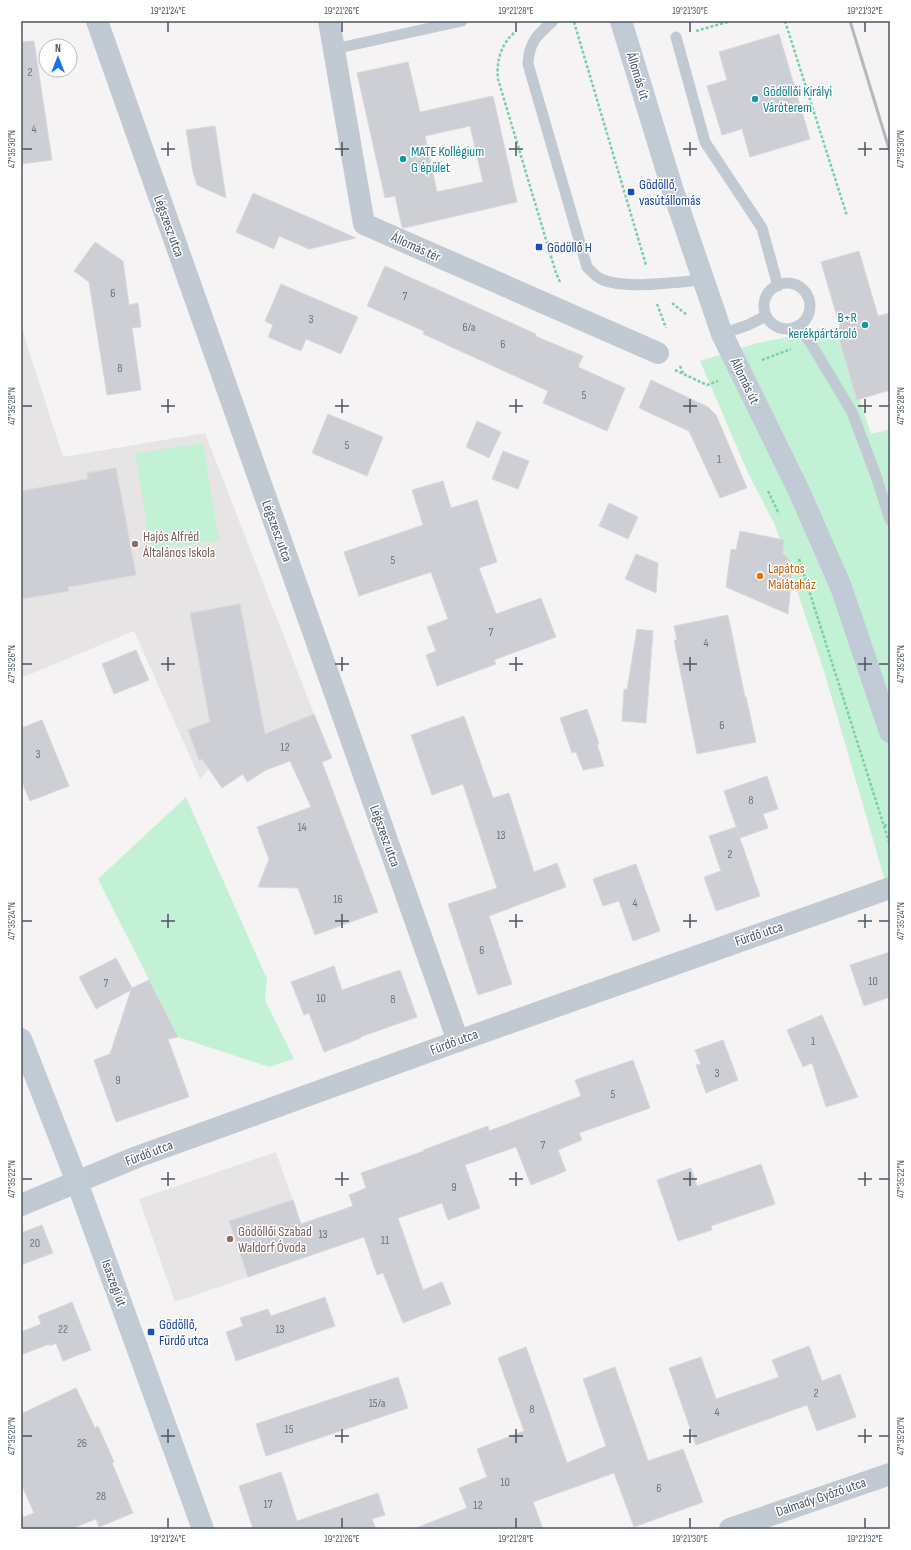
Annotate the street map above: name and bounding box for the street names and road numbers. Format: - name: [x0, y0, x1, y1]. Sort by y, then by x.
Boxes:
- street label: Állomás út: [622, 49, 653, 102]
- street label: Légszesz utca: [150, 193, 188, 259]
- street label: Állomás tér: [388, 228, 443, 265]
- street label: Állomás út: [726, 354, 763, 407]
- street label: Légszesz utca: [258, 498, 296, 564]
- street label: Légszesz utca: [366, 803, 404, 869]
- street label: Fürdő utca: [733, 918, 785, 950]
- street label: Fürdő utca: [428, 1026, 480, 1058]
- street label: Fürdő utca: [123, 1136, 175, 1170]
- street label: Isaszegi út: [98, 1257, 130, 1309]
- street label: Dalmady Győző utca: [774, 1474, 868, 1520]

